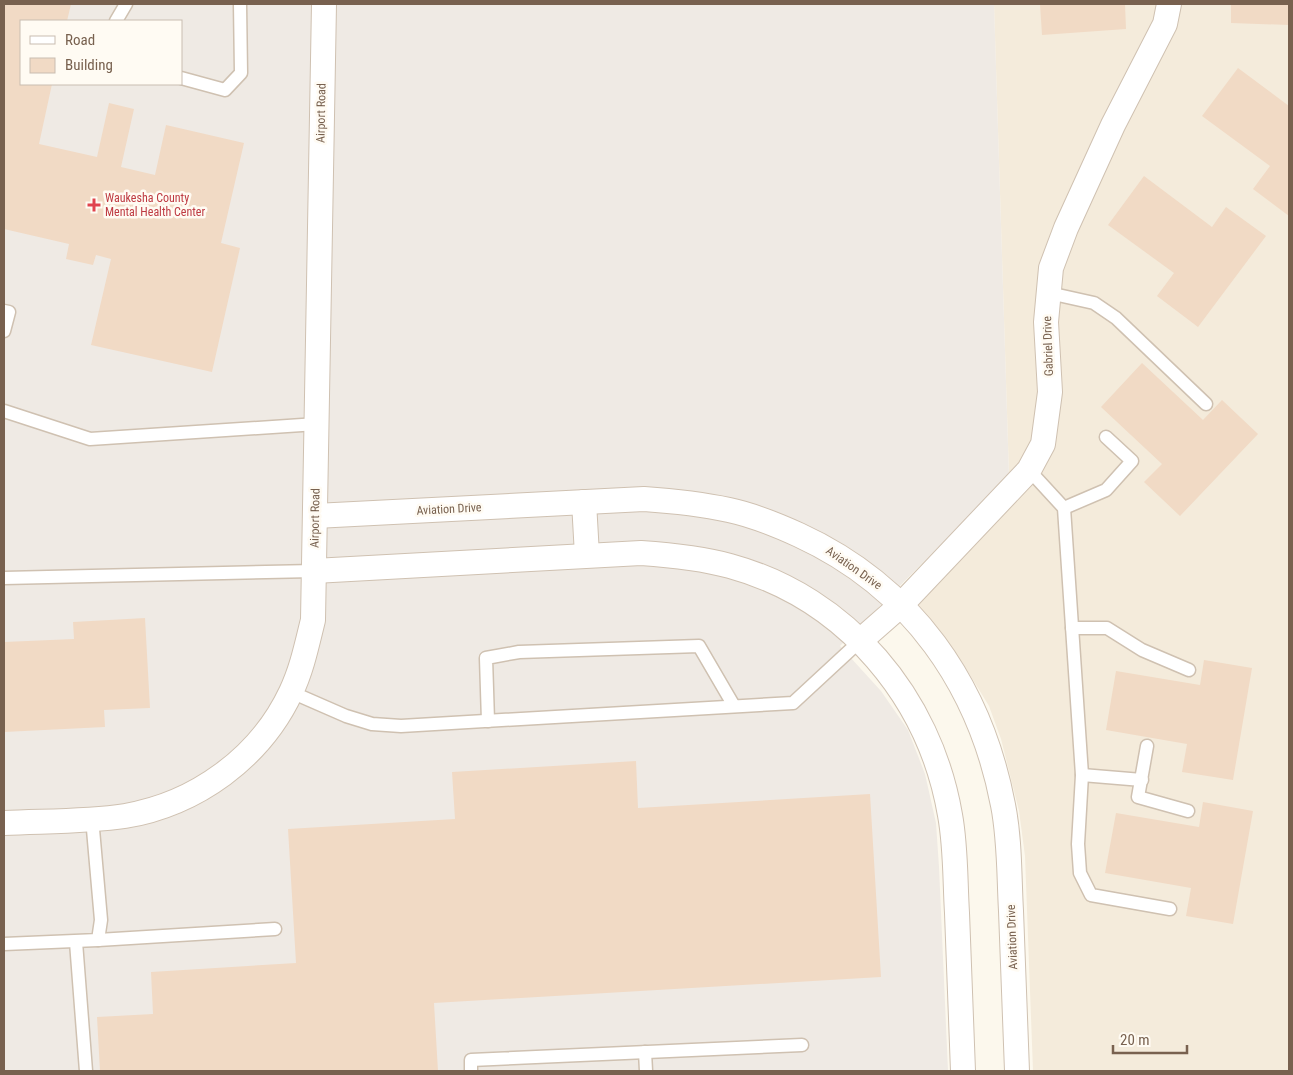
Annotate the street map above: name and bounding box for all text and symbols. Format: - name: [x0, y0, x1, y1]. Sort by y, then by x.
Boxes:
- legend: [20, 20, 182, 85]
- text: Road: [65, 31, 95, 49]
- text: Building: [65, 56, 113, 74]
- street label: Airport Road: [313, 83, 329, 143]
- place label: Waukesha County Mental Health Center: [105, 191, 205, 219]
- marker: Waukesha County Mental Health Center: [87, 198, 101, 212]
- street label: Gabriel Drive: [1040, 315, 1056, 376]
- street label: Airport Road: [307, 488, 323, 548]
- street label: Aviation Drive: [416, 500, 482, 518]
- street label: Aviation Drive: [823, 544, 885, 593]
- street label: Aviation Drive: [1004, 904, 1020, 970]
- scale bar: [1113, 1022, 1187, 1054]
- text: 20 m: [1120, 1031, 1150, 1049]

